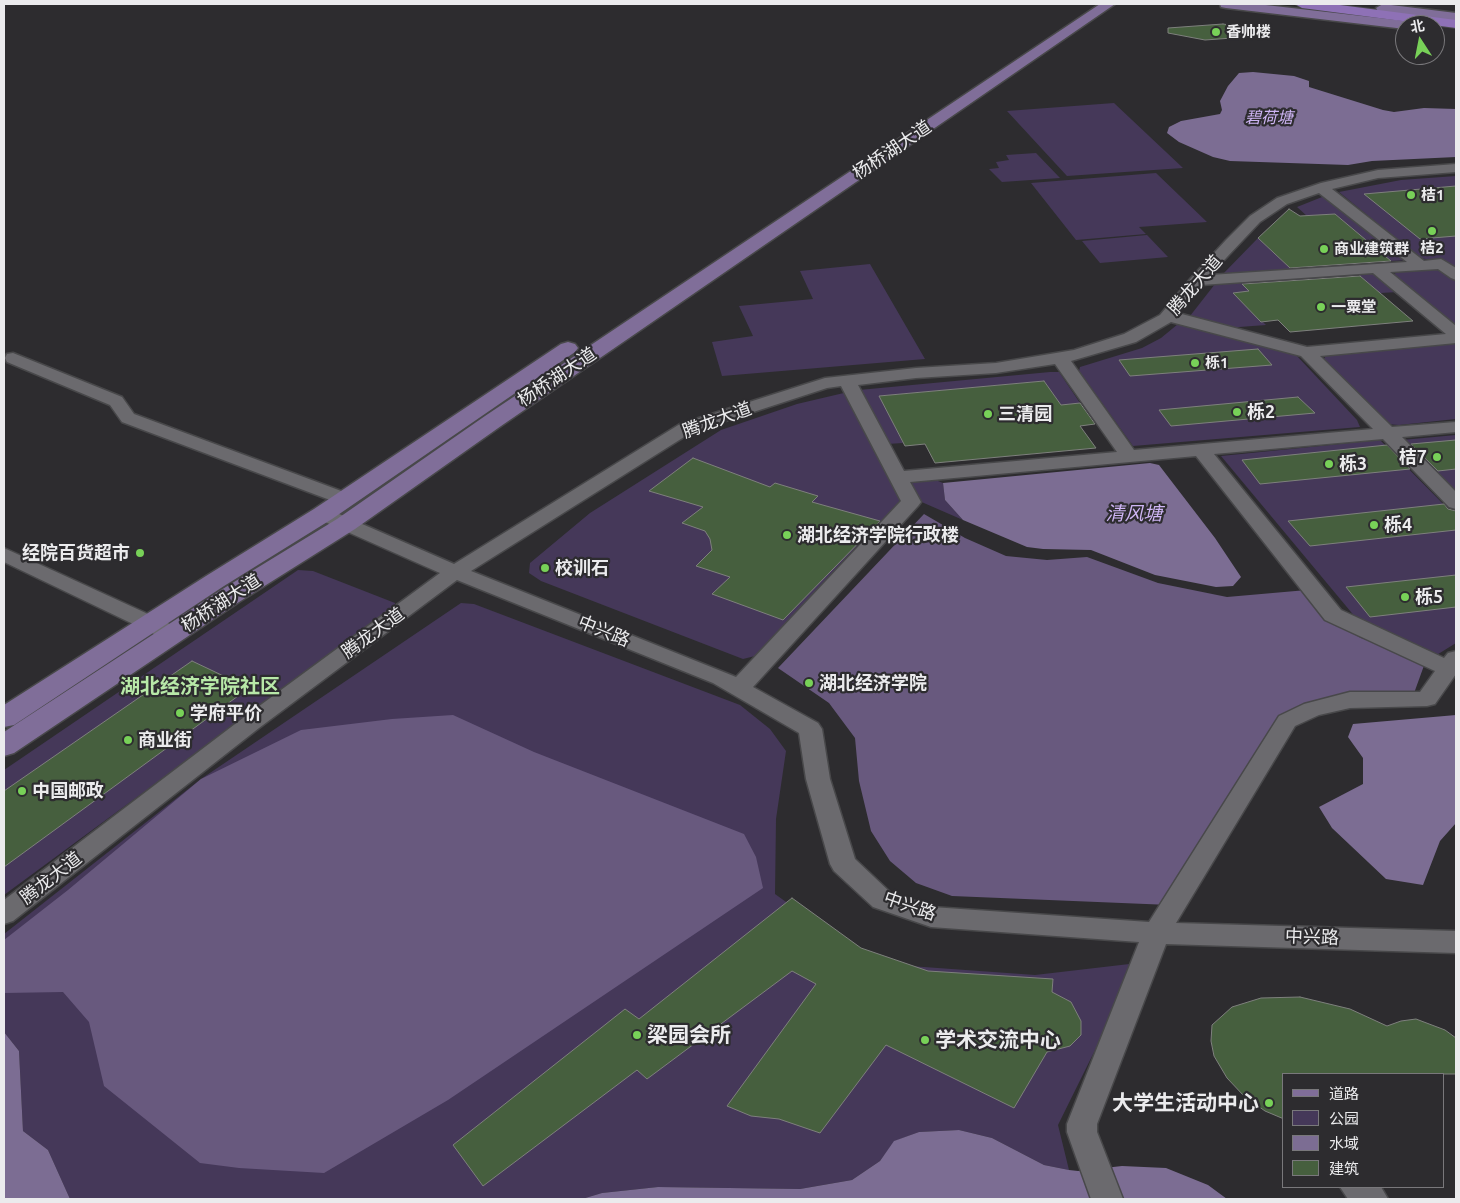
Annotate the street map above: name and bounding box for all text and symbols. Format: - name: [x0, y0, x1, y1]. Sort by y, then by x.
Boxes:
- north arrow: [1395, 15, 1445, 65]
- text: 北: [1409, 17, 1426, 35]
- place label: 香帅楼: [1226, 23, 1271, 41]
- marker: 香帅楼: [1210, 26, 1222, 38]
- water label: 碧荷塘: [1245, 108, 1293, 128]
- street label: 杨桥湖大道: [849, 116, 935, 184]
- place label: 桔1: [1421, 186, 1444, 204]
- marker: 桔1: [1405, 189, 1417, 201]
- marker: 桔2: [1426, 225, 1438, 237]
- place label: 桔2: [1420, 239, 1444, 257]
- place label: 商业建筑群: [1334, 240, 1409, 258]
- marker: 商业建筑群: [1318, 243, 1330, 255]
- street label: 腾龙大道: [1163, 251, 1227, 319]
- place label: 一粟堂: [1331, 298, 1376, 316]
- marker: 一粟堂: [1315, 301, 1327, 313]
- street label: 杨桥湖大道: [514, 343, 600, 411]
- place label: 栎1: [1205, 354, 1228, 372]
- marker: 栎1: [1189, 357, 1201, 369]
- street label: 腾龙大道: [679, 398, 755, 442]
- place label: 栎2: [1247, 401, 1275, 423]
- place label: 三清园: [998, 403, 1052, 425]
- marker: 栎2: [1231, 406, 1243, 418]
- marker: 三清园: [982, 408, 994, 420]
- place label: 桔7: [1399, 446, 1427, 468]
- marker: 桔7: [1431, 451, 1443, 463]
- place label: 栎3: [1339, 453, 1367, 475]
- marker: 栎3: [1323, 458, 1335, 470]
- water label: 清风塘: [1106, 503, 1162, 525]
- place label: 栎4: [1384, 514, 1412, 536]
- marker: 栎4: [1368, 519, 1380, 531]
- place label: 湖北经济学院行政楼: [797, 524, 959, 546]
- marker: 湖北经济学院行政楼: [781, 529, 793, 541]
- place label: 经院百货超市: [22, 542, 130, 564]
- marker: 经院百货超市: [134, 547, 146, 559]
- place label: 校训石: [555, 557, 609, 579]
- marker: 校训石: [539, 562, 551, 574]
- street label: 杨桥湖大道: [177, 569, 265, 637]
- place label: 栎5: [1415, 586, 1443, 608]
- marker: 栎5: [1399, 591, 1411, 603]
- street label: 腾龙大道: [338, 603, 408, 663]
- street label: 中兴路: [575, 611, 633, 651]
- place label: 湖北经济学院: [819, 672, 927, 694]
- district label: 湖北经济学院社区: [120, 674, 280, 698]
- marker: 湖北经济学院: [803, 677, 815, 689]
- place label: 学府平价: [190, 702, 262, 724]
- marker: 学府平价: [174, 707, 186, 719]
- place label: 商业街: [138, 729, 192, 751]
- marker: 商业街: [122, 734, 134, 746]
- place label: 中国邮政: [32, 780, 104, 802]
- marker: 中国邮政: [16, 785, 28, 797]
- street label: 腾龙大道: [16, 847, 86, 909]
- street label: 中兴路: [881, 887, 939, 925]
- street label: 中兴路: [1285, 925, 1339, 949]
- place label: 梁园会所: [647, 1022, 731, 1048]
- place label: 学术交流中心: [935, 1027, 1061, 1053]
- marker: 梁园会所: [631, 1029, 643, 1041]
- marker: 学术交流中心: [919, 1034, 931, 1046]
- legend: [1282, 1073, 1445, 1188]
- text: 道路: [1329, 1085, 1359, 1102]
- place label: 大学生活动中心: [1112, 1090, 1259, 1116]
- marker: 大学生活动中心: [1263, 1097, 1275, 1109]
- text: 公园: [1329, 1110, 1359, 1127]
- text: 水域: [1329, 1135, 1359, 1152]
- text: 建筑: [1329, 1160, 1359, 1177]

